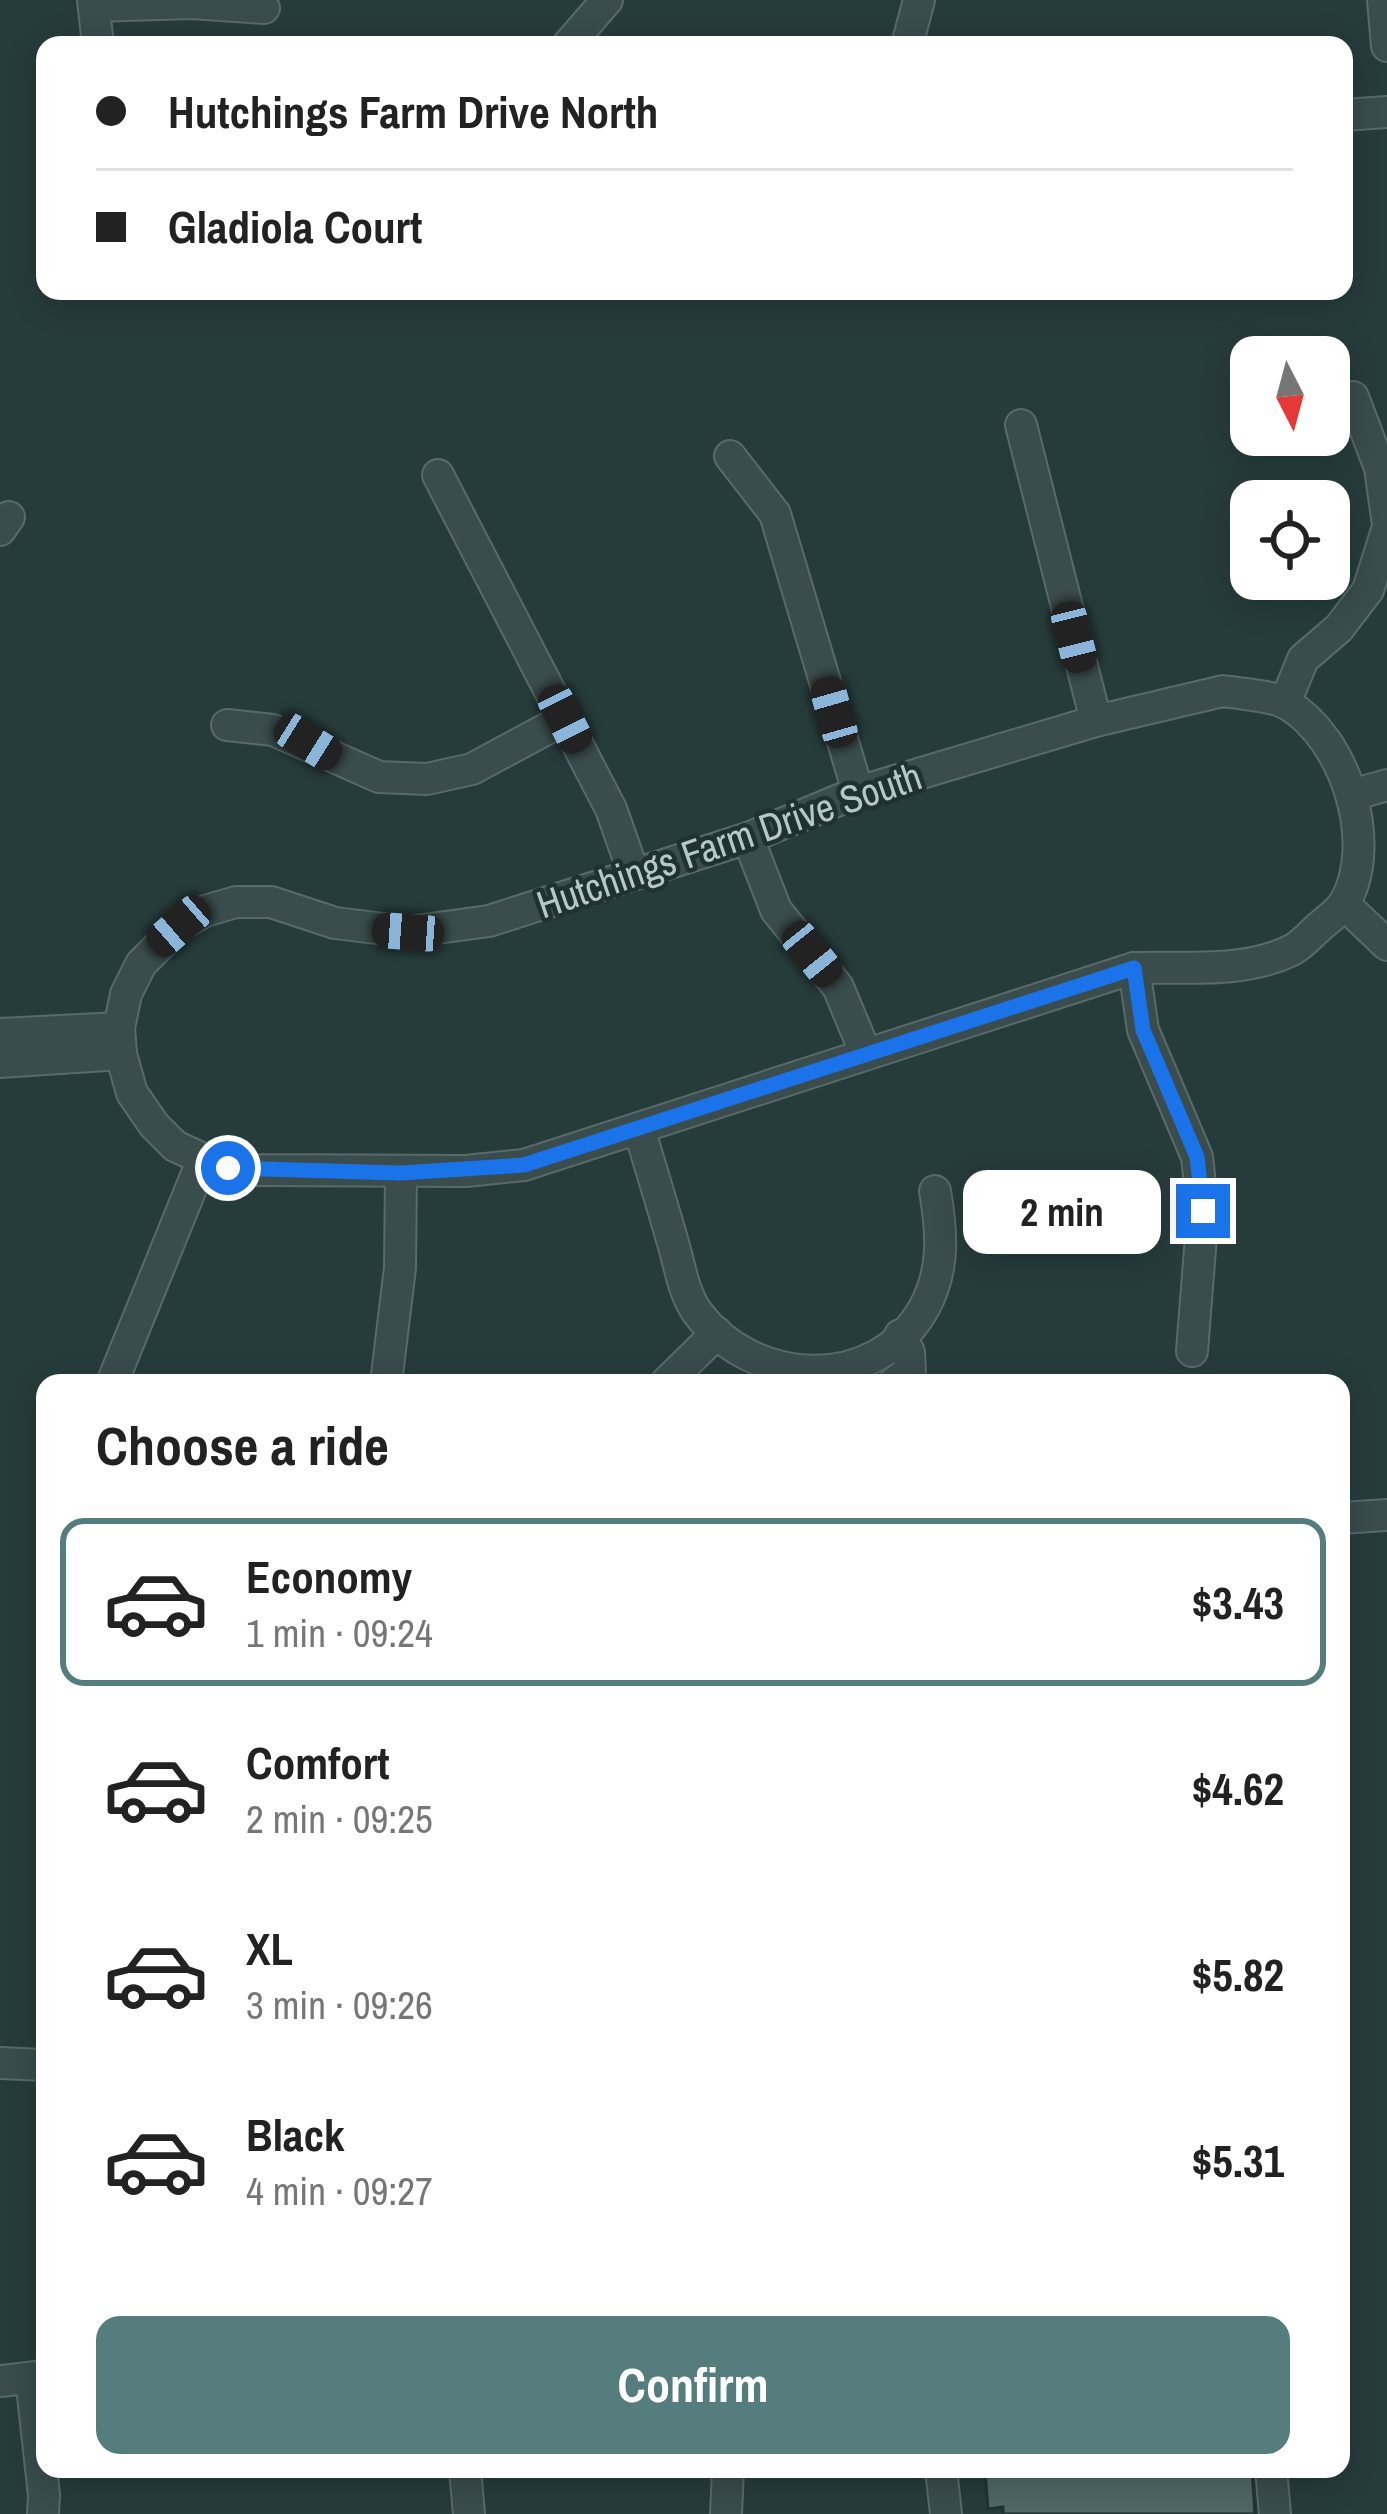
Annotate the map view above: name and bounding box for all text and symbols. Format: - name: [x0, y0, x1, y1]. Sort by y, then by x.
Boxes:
- text: Hutchings Farm Drive North: [168, 81, 658, 142]
- text: Gladiola Court: [168, 196, 422, 257]
- north arrow: [1230, 336, 1350, 456]
- map controls: [1230, 336, 1350, 600]
- button: locate: [1230, 480, 1350, 600]
- car: [1048, 598, 1100, 676]
- car: [807, 672, 861, 752]
- car: [533, 679, 597, 759]
- car: [268, 708, 348, 776]
- street label: Hutchings Farm Drive South: [530, 750, 928, 930]
- car: [140, 889, 218, 963]
- car: [371, 912, 445, 952]
- car: [775, 915, 849, 993]
- route start: [201, 1141, 255, 1195]
- callout: 2 min: [963, 1169, 1161, 1253]
- route end: [1176, 1184, 1230, 1238]
- text: 2 min: [1020, 1186, 1104, 1238]
- text: Choose a ride: [96, 1409, 389, 1482]
- text: Economy: [246, 1546, 412, 1607]
- icon: car: [102, 1548, 210, 1656]
- text: $3.43: [1192, 1572, 1284, 1633]
- text: 1 min · 09:24: [246, 1607, 433, 1659]
- text: Comfort: [246, 1732, 389, 1793]
- icon: car: [102, 1734, 210, 1842]
- text: $4.62: [1192, 1758, 1284, 1819]
- text: 2 min · 09:25: [246, 1793, 433, 1845]
- text: XL: [246, 1918, 293, 1979]
- icon: car: [102, 1920, 210, 2028]
- text: $5.82: [1192, 1944, 1284, 2005]
- text: 3 min · 09:26: [246, 1979, 433, 2031]
- text: Black: [246, 2104, 344, 2165]
- icon: car: [102, 2106, 210, 2214]
- text: $5.31: [1192, 2130, 1284, 2191]
- text: 4 min · 09:27: [246, 2165, 433, 2217]
- button: Confirm: [96, 2316, 1290, 2454]

